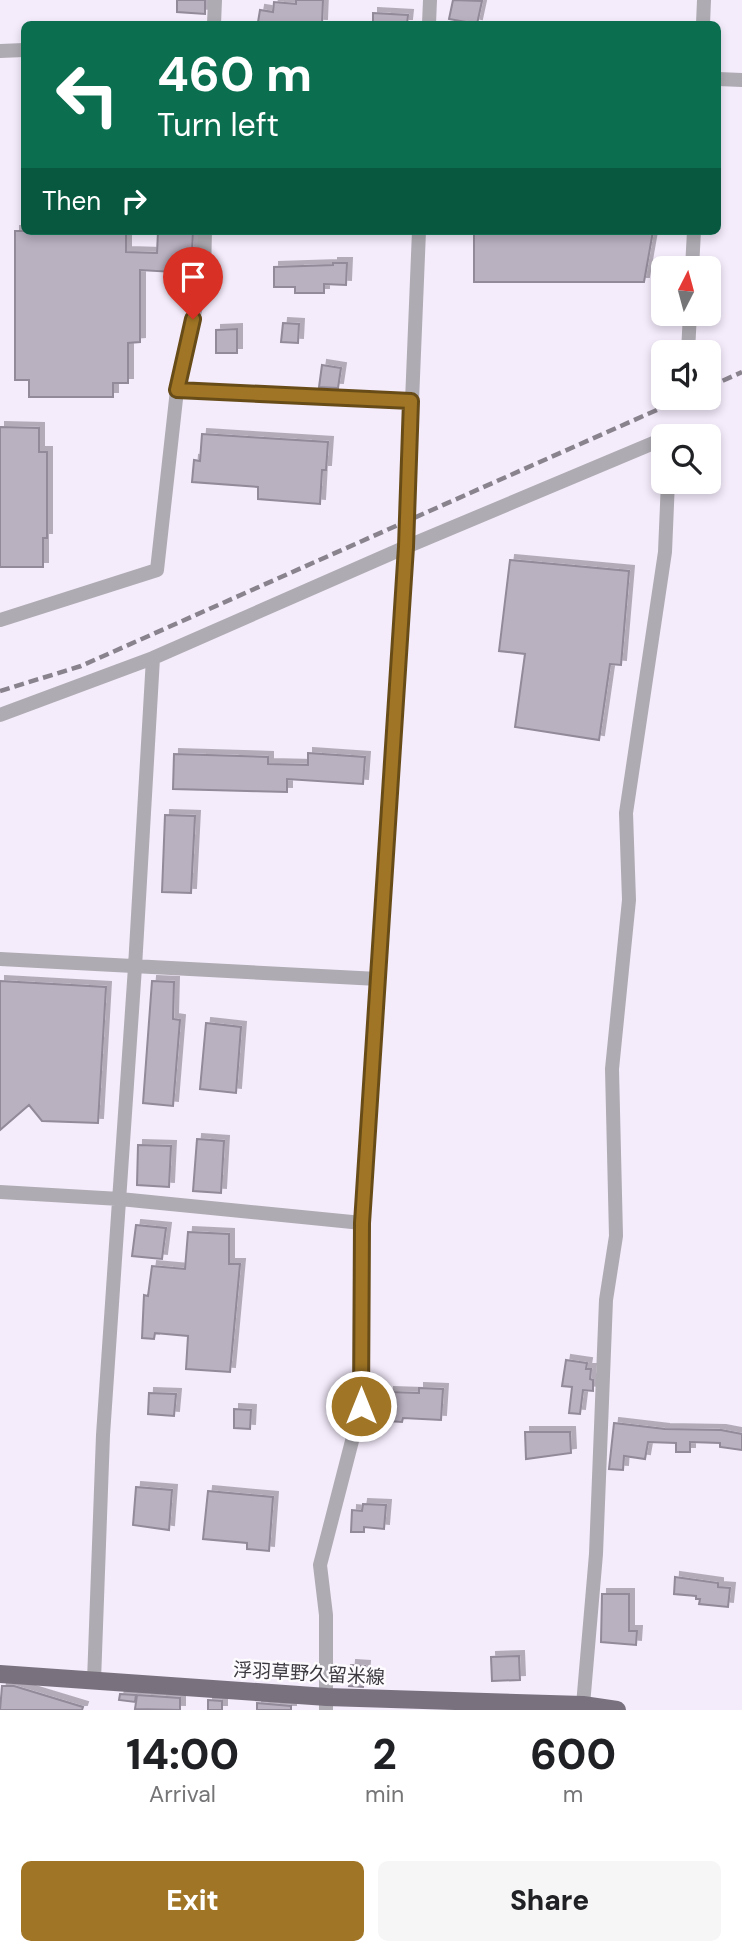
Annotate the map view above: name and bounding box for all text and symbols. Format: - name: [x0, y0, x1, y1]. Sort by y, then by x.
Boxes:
- text: 460 m: [157, 42, 312, 106]
- icon: left: [42, 49, 133, 140]
- text: Turn left: [157, 104, 279, 146]
- icon: right: [115, 182, 153, 220]
- text: Then: [42, 184, 101, 218]
- pin: [163, 247, 223, 319]
- north arrow: [651, 256, 721, 326]
- map controls: [651, 256, 721, 494]
- icon: arrive: [174, 258, 212, 296]
- button: sound: [651, 340, 721, 410]
- button: search: [651, 424, 721, 494]
- position arrow: [324, 1369, 398, 1443]
- street label: 浮羽草野久留米線: [232, 1657, 386, 1690]
- text: 14:00: [126, 1727, 239, 1782]
- text: 2: [372, 1727, 397, 1782]
- text: 600: [530, 1727, 616, 1782]
- text: Arrival: [149, 1779, 216, 1809]
- text: min: [365, 1779, 404, 1809]
- text: m: [563, 1779, 583, 1809]
- button: Exit: [21, 1861, 364, 1941]
- button: Share: [378, 1861, 721, 1941]

